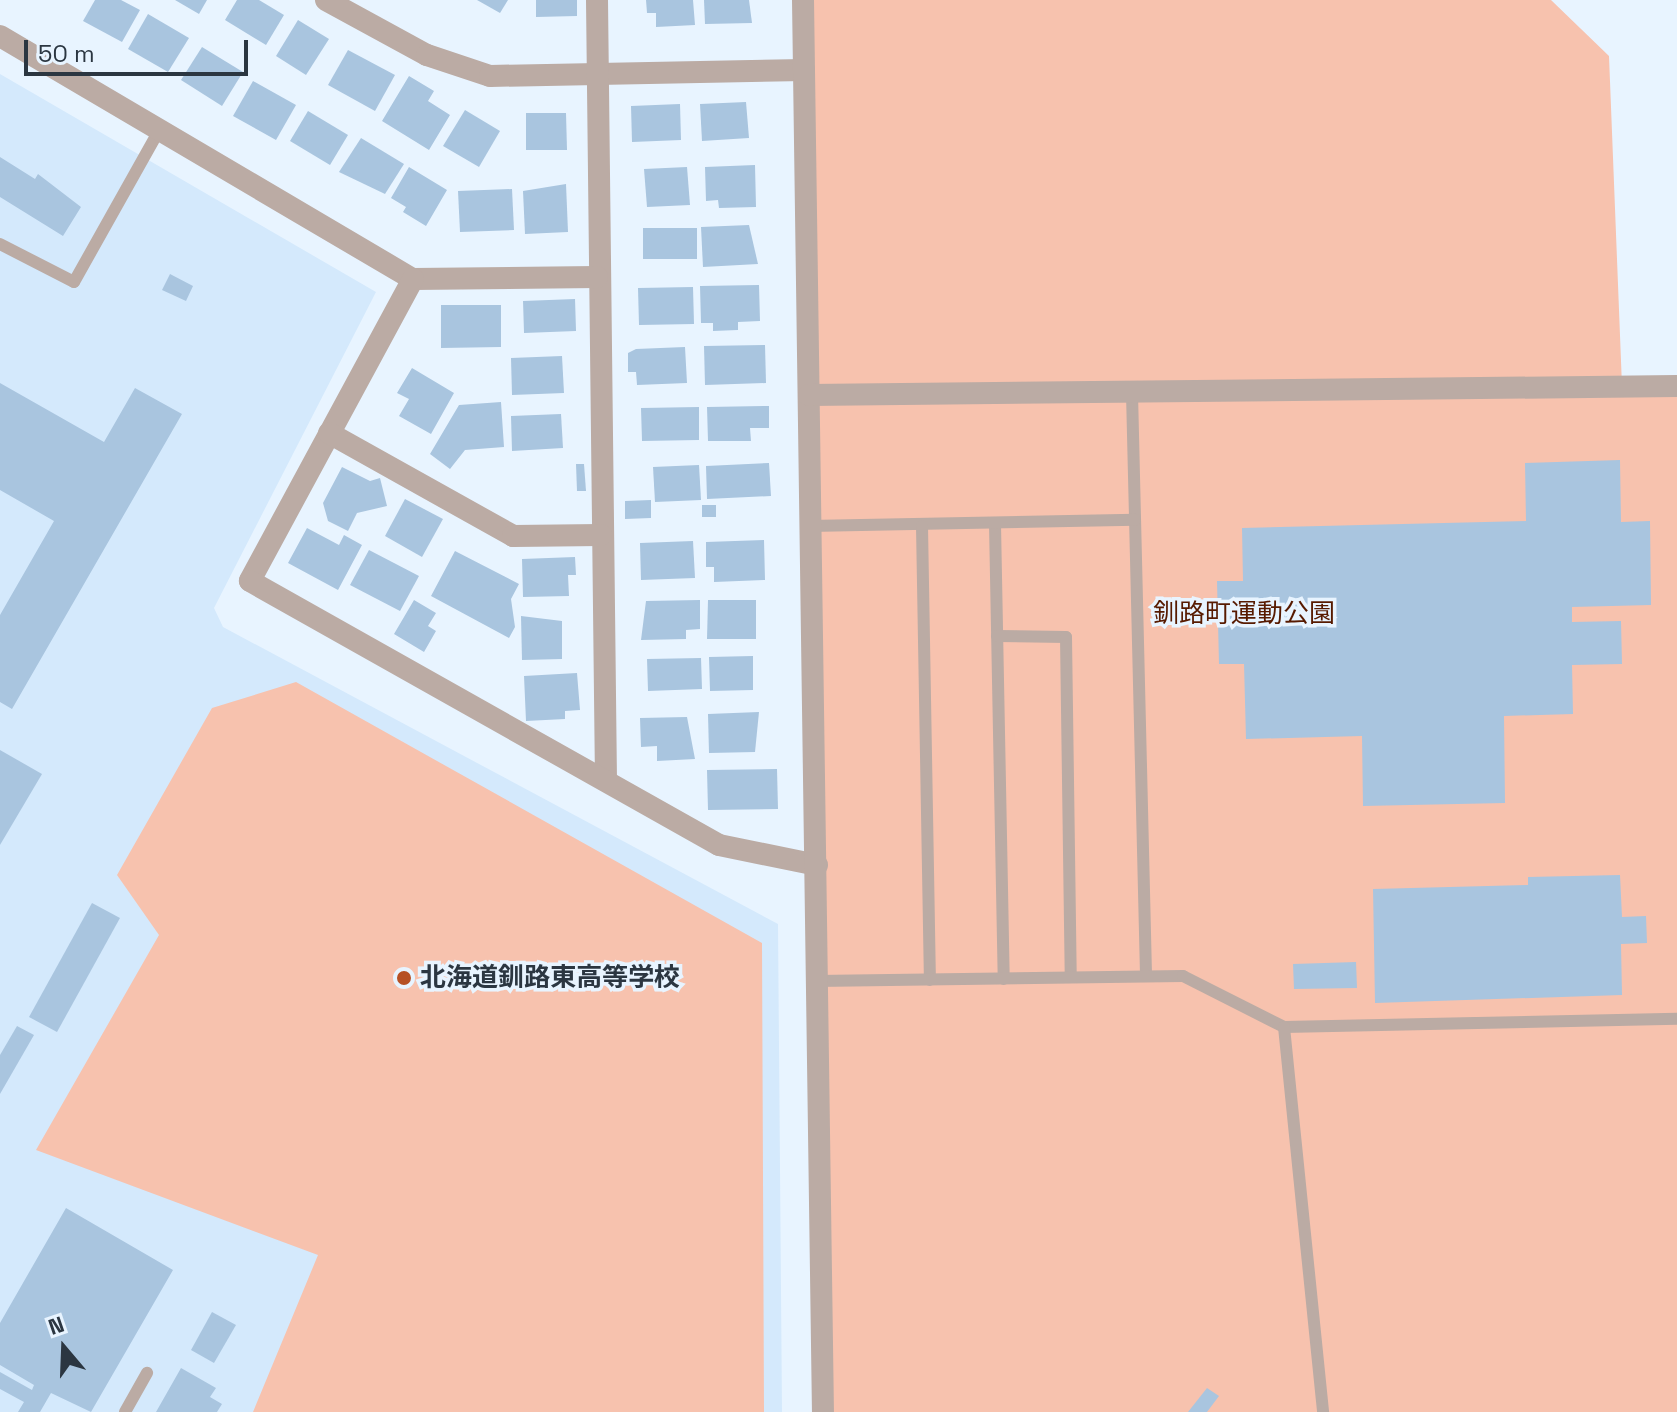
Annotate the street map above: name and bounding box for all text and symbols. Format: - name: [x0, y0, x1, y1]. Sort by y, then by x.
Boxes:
- scale bar: [28, 24, 252, 74]
- text: 50 m: [38, 38, 95, 69]
- park label: 釧路町運動公園: [1153, 598, 1335, 630]
- place label: 北海道釧路東高等学校: [420, 962, 680, 994]
- marker: 北海道釧路東高等学校: [395, 969, 413, 987]
- north arrow: [24, 1308, 104, 1388]
- text: N: [45, 1310, 68, 1341]

